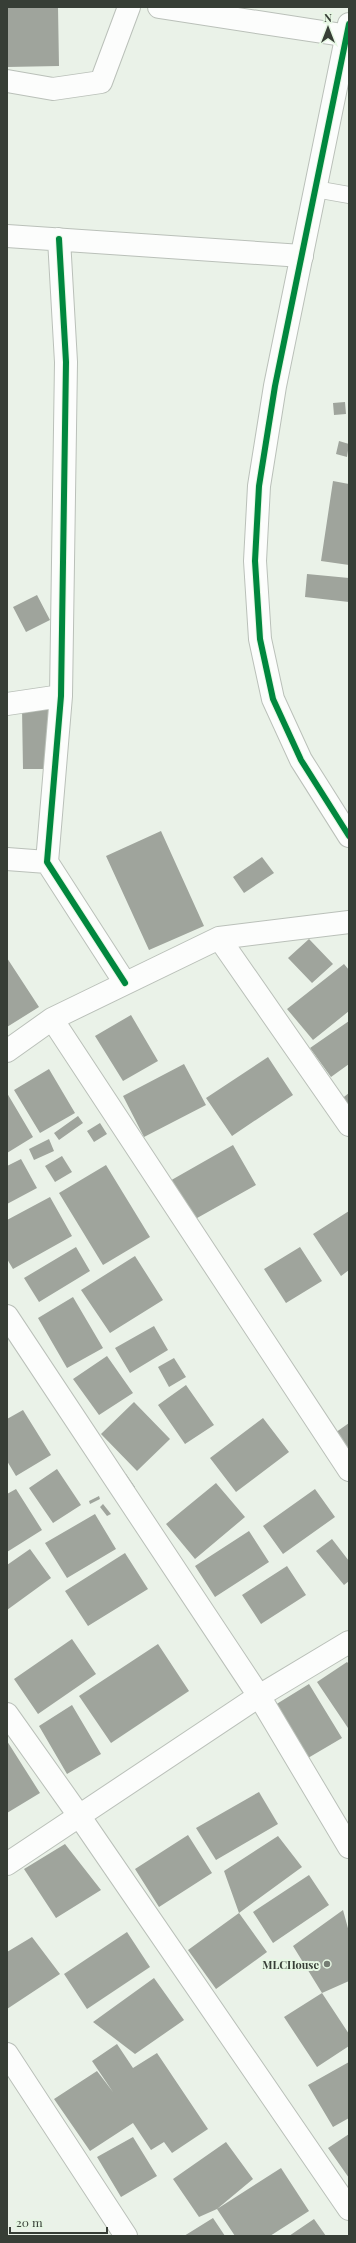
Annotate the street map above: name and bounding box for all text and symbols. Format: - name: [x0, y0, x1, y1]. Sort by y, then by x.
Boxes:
- north arrow: [308, 8, 348, 48]
- text: N: [324, 10, 332, 25]
- place label: MLCHouse: [262, 1957, 319, 1972]
- marker: MLCHouse: [322, 1959, 332, 1969]
- scale bar: [10, 2209, 107, 2235]
- text: 20 m: [16, 2214, 43, 2230]

